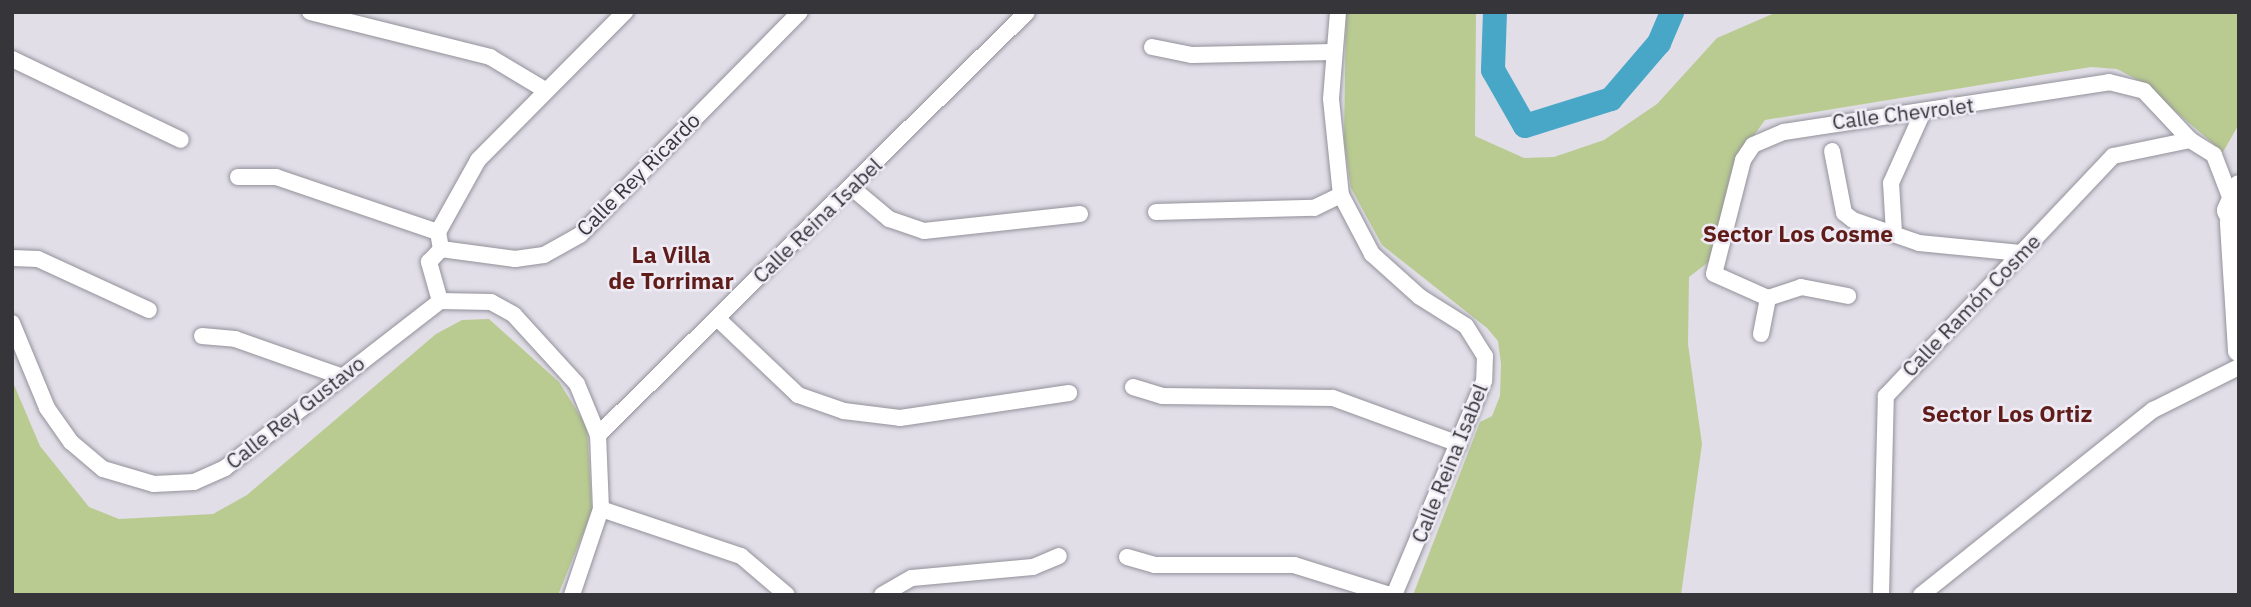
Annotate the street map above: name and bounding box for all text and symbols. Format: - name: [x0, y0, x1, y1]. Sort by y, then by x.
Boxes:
- street label: Calle Chevrolet: [1831, 92, 1975, 134]
- street label: Calle Rey Ricardo: [571, 107, 705, 241]
- street label: Calle Reina Isabel: [747, 152, 887, 288]
- district label: Sector Los Cosme: [1703, 219, 1893, 247]
- street label: Calle Ramón Cosme: [1897, 228, 2045, 382]
- district label: La Villa de Torrimar: [608, 240, 734, 294]
- street label: Calle Rey Gustavo: [221, 350, 369, 474]
- street label: Calle Reina Isabel: [1406, 380, 1492, 546]
- district label: Sector Los Ortiz: [1922, 399, 2092, 427]

